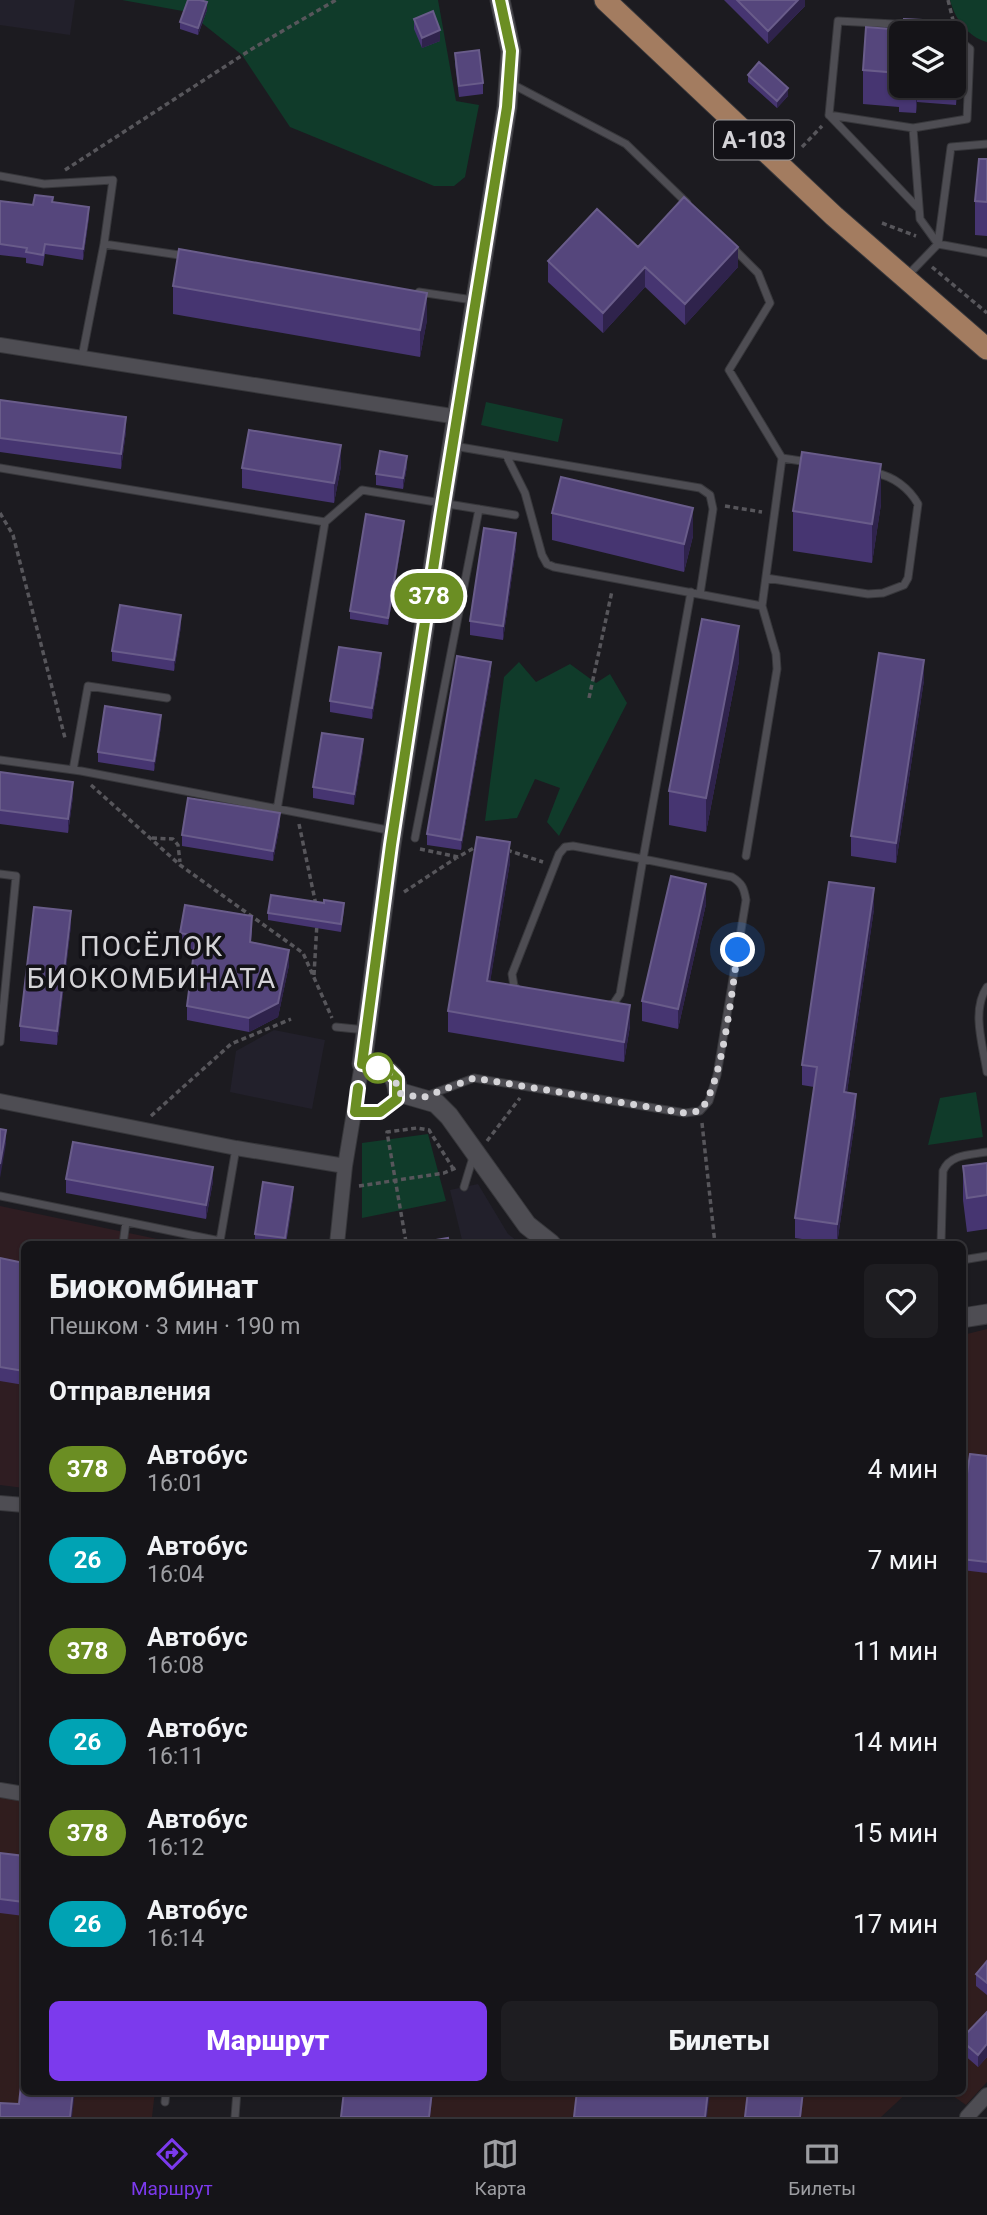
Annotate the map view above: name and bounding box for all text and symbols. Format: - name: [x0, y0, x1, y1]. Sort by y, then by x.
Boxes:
- map controls: [889, 21, 966, 98]
- button: layers: [889, 21, 966, 98]
- road number: А-103: [714, 120, 794, 160]
- line badge: 378: [389, 573, 469, 619]
- text: 378: [408, 582, 450, 610]
- district label: ПОСЁЛОК БИОКОМБИНАТА: [27, 930, 277, 995]
- your location: [720, 932, 755, 967]
- unlabelled marker: [363, 1053, 393, 1083]
- button: heart: [864, 1264, 938, 1338]
- text: Биокомбинат: [49, 1267, 258, 1306]
- text: Пешком · 3 мин · 190 m: [49, 1313, 300, 1340]
- text: Отправления: [49, 1376, 211, 1406]
- text: Автобус: [147, 1440, 248, 1470]
- text: 4 мин: [868, 1454, 938, 1484]
- text: 378: [67, 1455, 108, 1483]
- text: 16:01: [147, 1470, 204, 1497]
- text: Автобус: [147, 1531, 248, 1561]
- text: 7 мин: [868, 1545, 938, 1575]
- text: 26: [74, 1546, 101, 1574]
- text: 16:04: [147, 1561, 204, 1588]
- text: Автобус: [147, 1622, 248, 1652]
- text: 11 мин: [853, 1636, 938, 1666]
- text: 378: [67, 1637, 108, 1665]
- text: 16:08: [147, 1652, 204, 1679]
- text: Автобус: [147, 1713, 248, 1743]
- text: 14 мин: [853, 1727, 938, 1757]
- text: 26: [74, 1728, 101, 1756]
- text: 16:11: [147, 1743, 204, 1770]
- text: Автобус: [147, 1804, 248, 1834]
- text: 15 мин: [853, 1818, 938, 1848]
- text: 378: [67, 1819, 108, 1847]
- text: 16:12: [147, 1834, 204, 1861]
- text: Автобус: [147, 1895, 248, 1925]
- text: 17 мин: [853, 1909, 938, 1939]
- text: 26: [74, 1910, 101, 1938]
- text: 16:14: [147, 1925, 204, 1952]
- button: Маршрут: [49, 2001, 487, 2081]
- button: Билеты: [501, 2001, 938, 2081]
- tab: Маршрут: [131, 2135, 213, 2200]
- tab: Карта: [475, 2135, 526, 2200]
- tab: Билеты: [788, 2135, 856, 2200]

